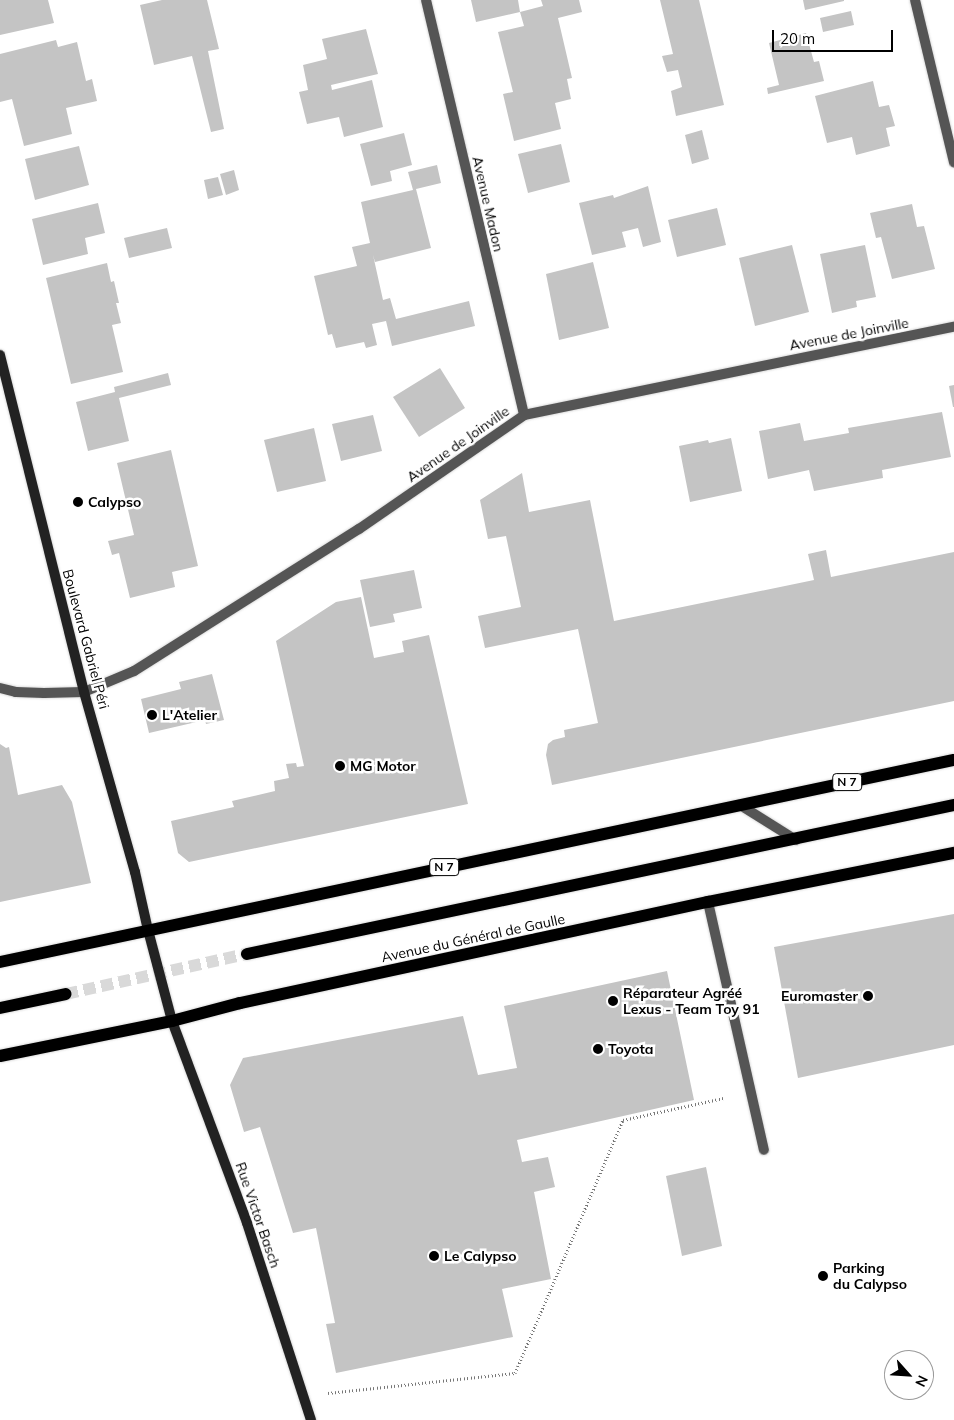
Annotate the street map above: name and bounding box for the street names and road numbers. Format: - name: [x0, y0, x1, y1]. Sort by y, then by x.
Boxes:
- street label: Avenue Madon: [469, 155, 507, 253]
- street label: Avenue de Joinville: [788, 314, 910, 354]
- street label: Avenue de Joinville: [404, 402, 512, 486]
- street label: Boulevard Gabriel Péri: [59, 567, 113, 711]
- road number: N 7: [832, 772, 862, 792]
- road number: N 7: [429, 858, 459, 876]
- street label: Avenue du Général de Gaulle: [380, 910, 566, 966]
- street label: Rue Victor Basch: [232, 1160, 284, 1270]

